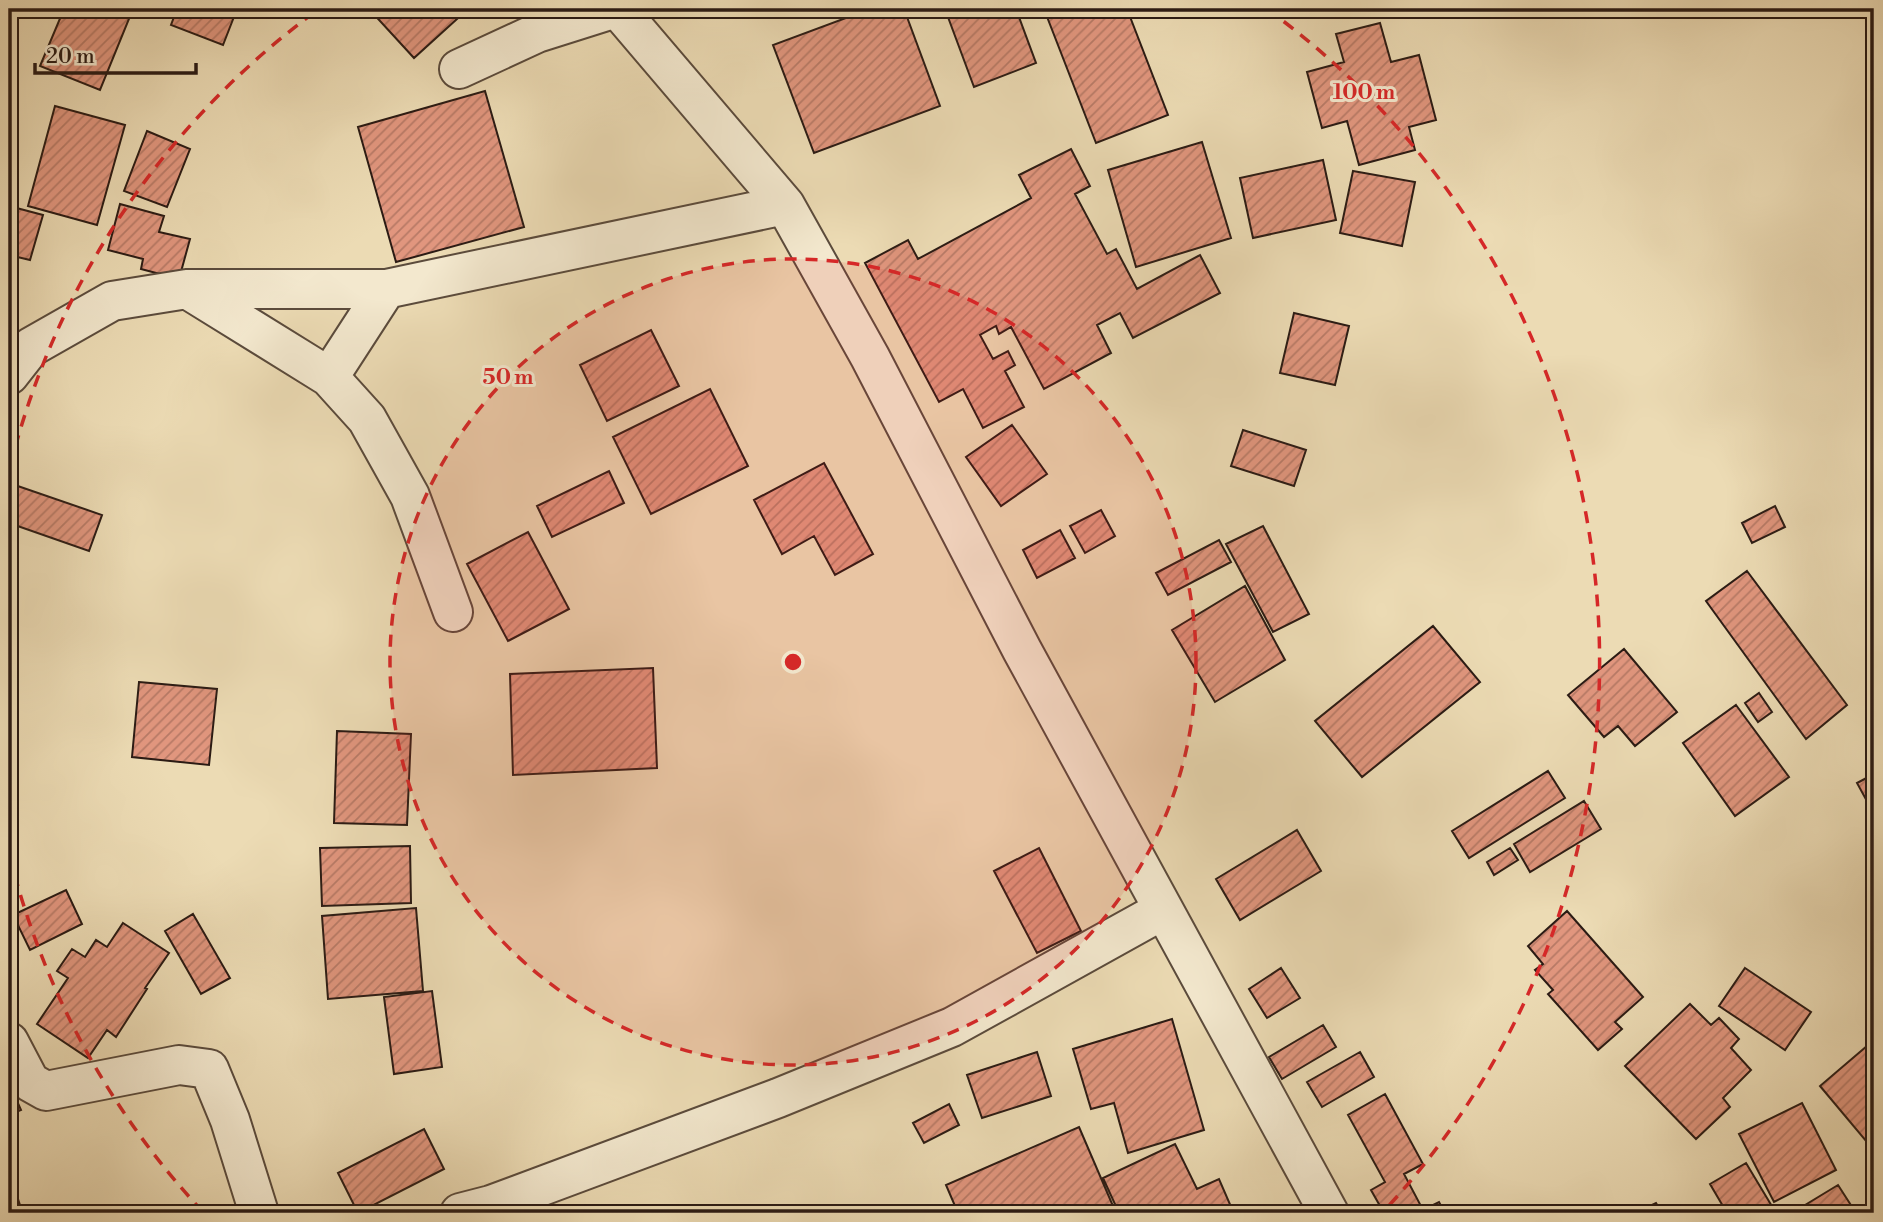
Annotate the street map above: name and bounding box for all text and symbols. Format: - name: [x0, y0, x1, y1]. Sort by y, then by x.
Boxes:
- scale bar: [35, 32, 196, 76]
- text: 20 m: [46, 44, 95, 70]
- text: 100 m: [1333, 80, 1395, 106]
- text: 50 m: [483, 365, 533, 391]
- centre of rings: [781, 650, 805, 674]

